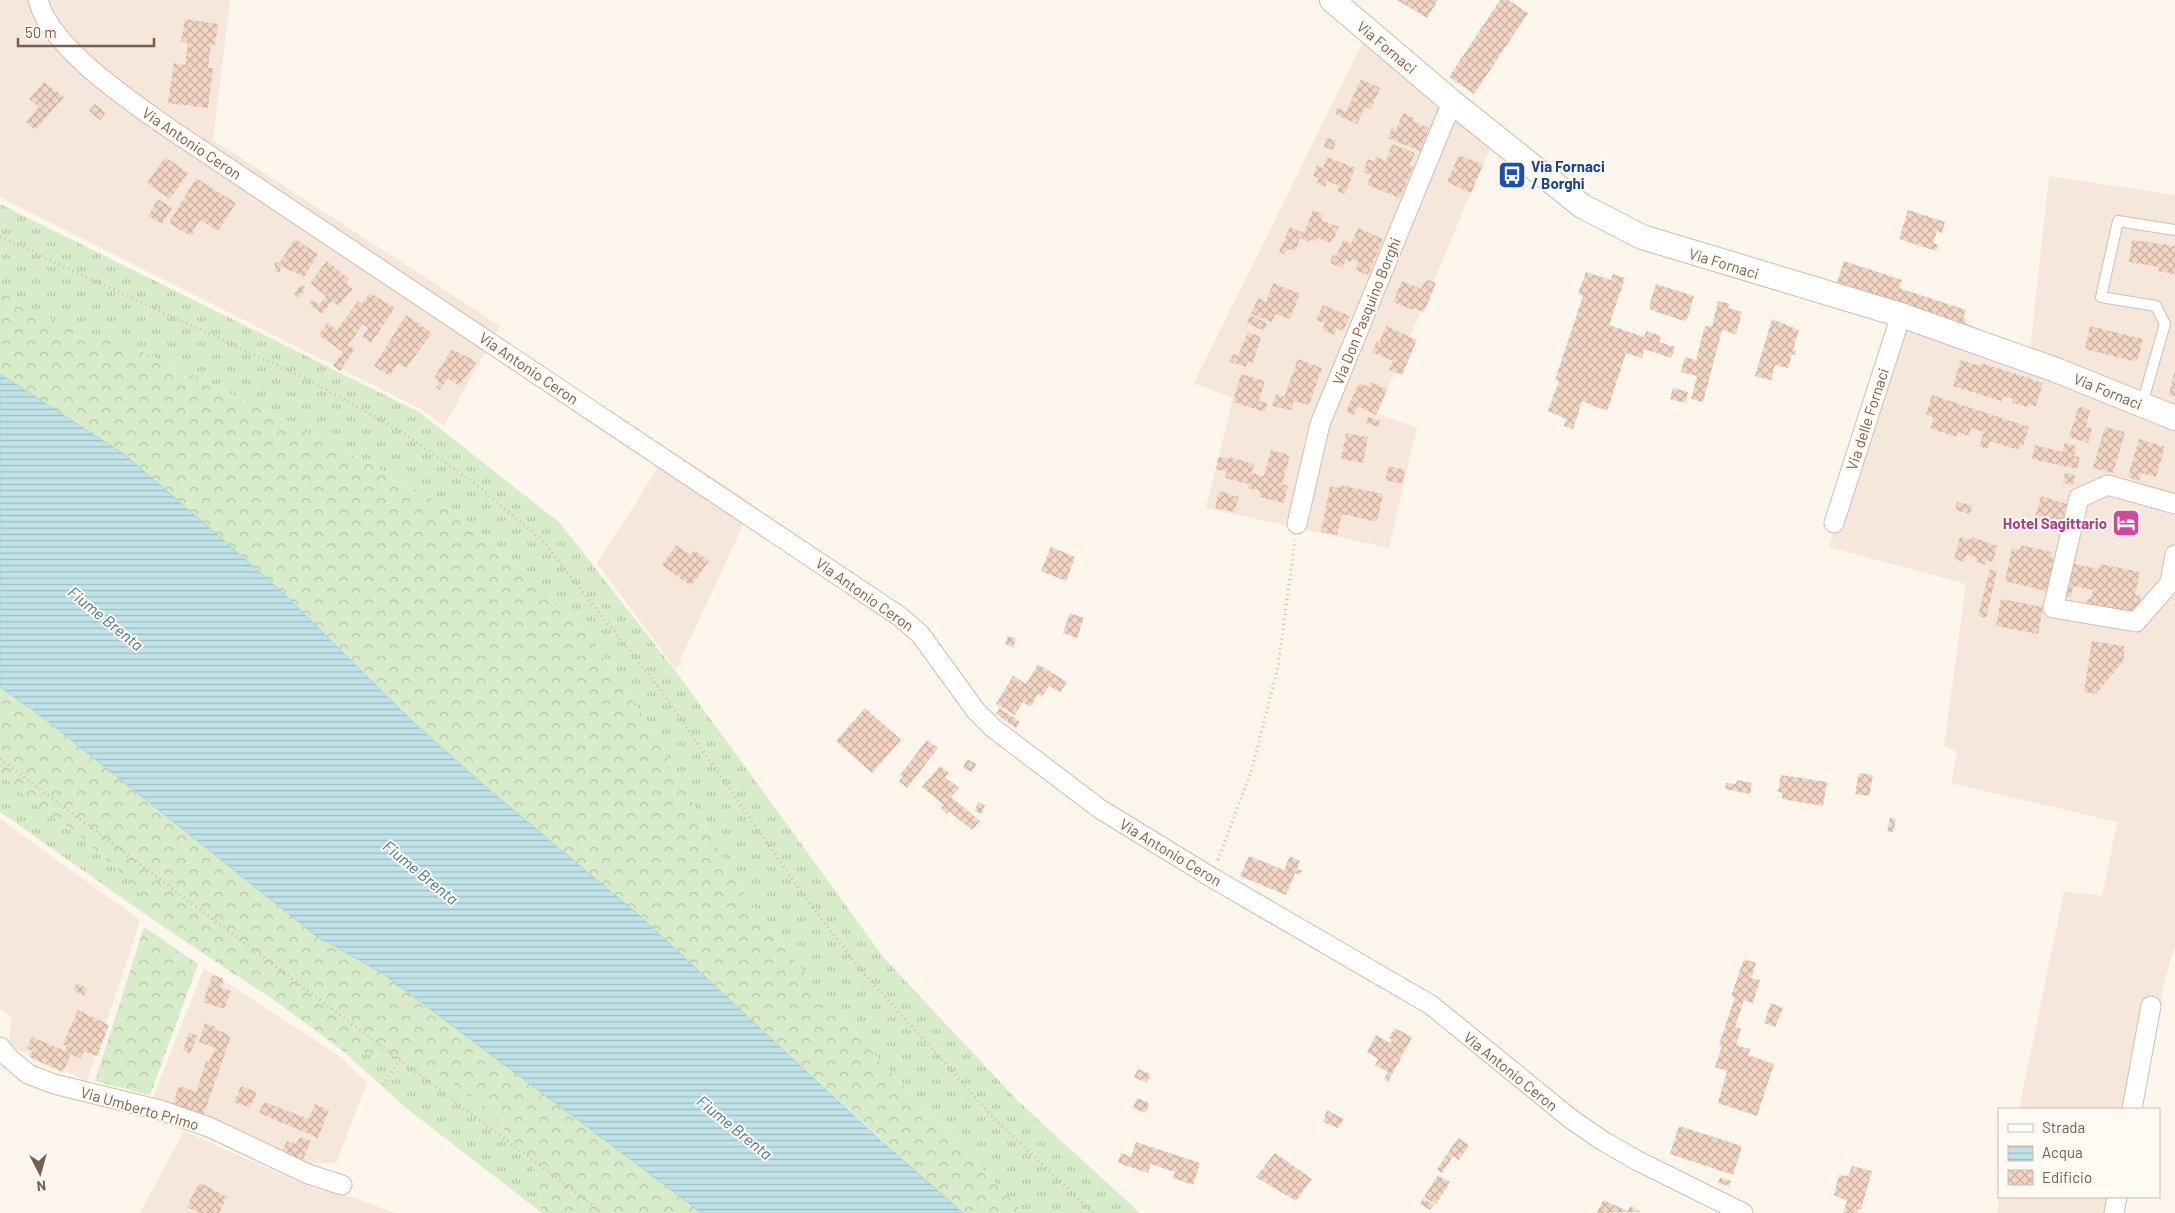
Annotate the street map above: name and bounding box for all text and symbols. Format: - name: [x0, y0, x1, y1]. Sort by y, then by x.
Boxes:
- scale bar: [18, 15, 154, 47]
- street label: Via Fornaci: [1354, 17, 1420, 77]
- text: 50 m: [25, 23, 57, 41]
- street label: Via Antonio Ceron: [139, 103, 245, 183]
- place label: Via Fornaci / Borghi: [1531, 157, 1605, 192]
- bus stop icon: Via Fornaci / Borghi: [1497, 160, 1527, 190]
- street label: Via Don Pasquino Borghi: [1328, 235, 1404, 387]
- street label: Via Fornaci: [1687, 244, 1761, 282]
- street label: Via Antonio Ceron: [476, 328, 582, 408]
- street label: Via delle Fornaci: [1842, 366, 1892, 472]
- street label: Via Fornaci: [2071, 369, 2145, 413]
- hotel icon: Hotel Sagittario: [2111, 508, 2141, 538]
- place label: Hotel Sagittario: [2003, 514, 2107, 532]
- street label: Via Antonio Ceron: [812, 553, 918, 635]
- water label: Fiume Brenta: [65, 582, 147, 654]
- street label: Via Antonio Ceron: [1117, 814, 1225, 890]
- water label: Fiume Brenta: [380, 836, 462, 908]
- street label: Via Antonio Ceron: [1460, 1028, 1562, 1114]
- street label: Via Umberto Primo: [79, 1083, 201, 1133]
- water label: Fiume Brenta: [694, 1091, 776, 1163]
- legend: [1998, 1108, 2160, 1198]
- text: Strada: [2042, 1118, 2085, 1136]
- text: Acqua: [2042, 1143, 2083, 1161]
- north arrow: [15, 1148, 65, 1198]
- text: Edificio: [2042, 1168, 2092, 1186]
- text: N: [36, 1177, 47, 1195]

